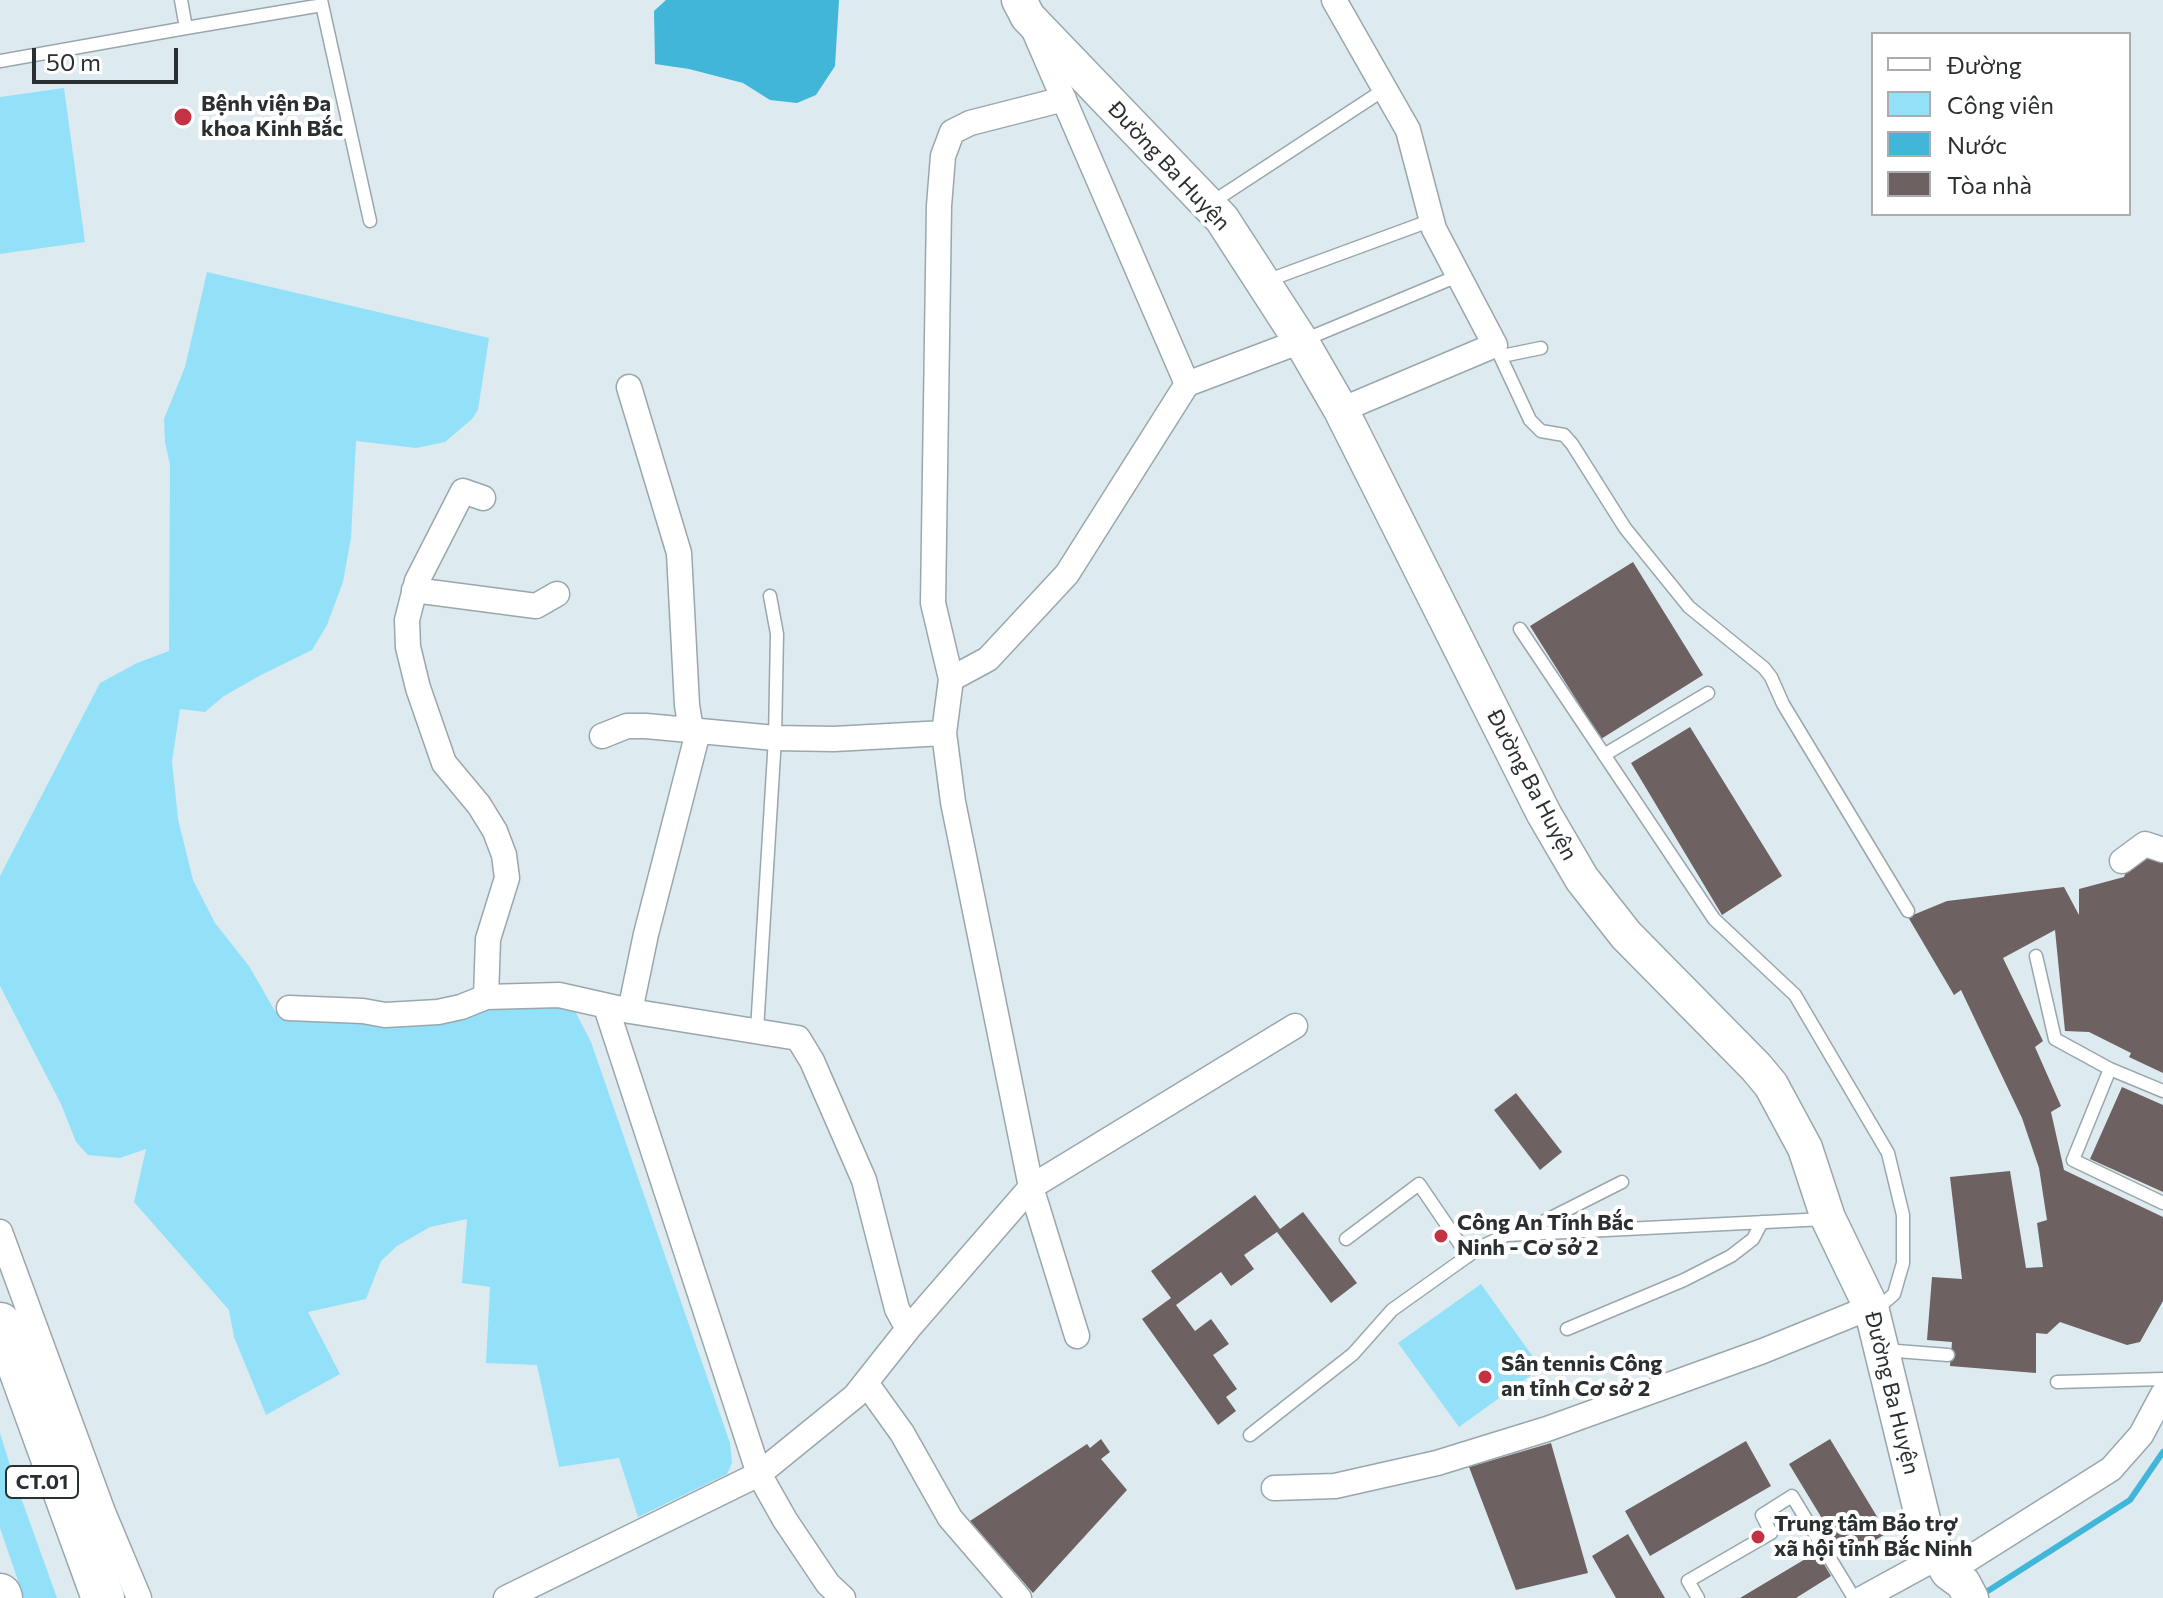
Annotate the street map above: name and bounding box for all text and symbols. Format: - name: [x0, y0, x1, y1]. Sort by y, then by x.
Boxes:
- scale bar: [36, 32, 182, 82]
- legend: [1871, 32, 2131, 216]
- text: 50 m: [46, 47, 101, 76]
- text: Đường: [1947, 50, 2022, 79]
- text: Công viên: [1947, 90, 2054, 119]
- place label: Bệnh viện Đa khoa Kinh Bắc: [201, 91, 343, 142]
- street label: Đường Ba Huyện: [1103, 96, 1235, 236]
- marker: Bệnh viện Đa khoa Kinh Bắc: [172, 106, 194, 128]
- text: Nước: [1947, 130, 2007, 159]
- text: Tòa nhà: [1947, 170, 2032, 199]
- street label: Đường Ba Huyện: [1481, 705, 1583, 865]
- place label: Công An Tỉnh Bắc Ninh - Cơ sở 2: [1457, 1210, 1634, 1262]
- marker: Công An Tỉnh Bắc Ninh - Cơ sở 2: [1432, 1227, 1450, 1245]
- street label: Đường Ba Huyện: [1859, 1309, 1925, 1477]
- place label: Sân tennis Công an tỉnh Cơ sở 2: [1501, 1351, 1662, 1402]
- marker: Sân tennis Công an tỉnh Cơ sở 2: [1476, 1368, 1494, 1386]
- road number: CT.01: [6, 1466, 78, 1498]
- place label: Trung tâm Bảo trợ xã hội tỉnh Bắc Ninh: [1774, 1511, 1972, 1562]
- marker: Trung tâm Bảo trợ xã hội tỉnh Bắc Ninh: [1749, 1528, 1767, 1546]

